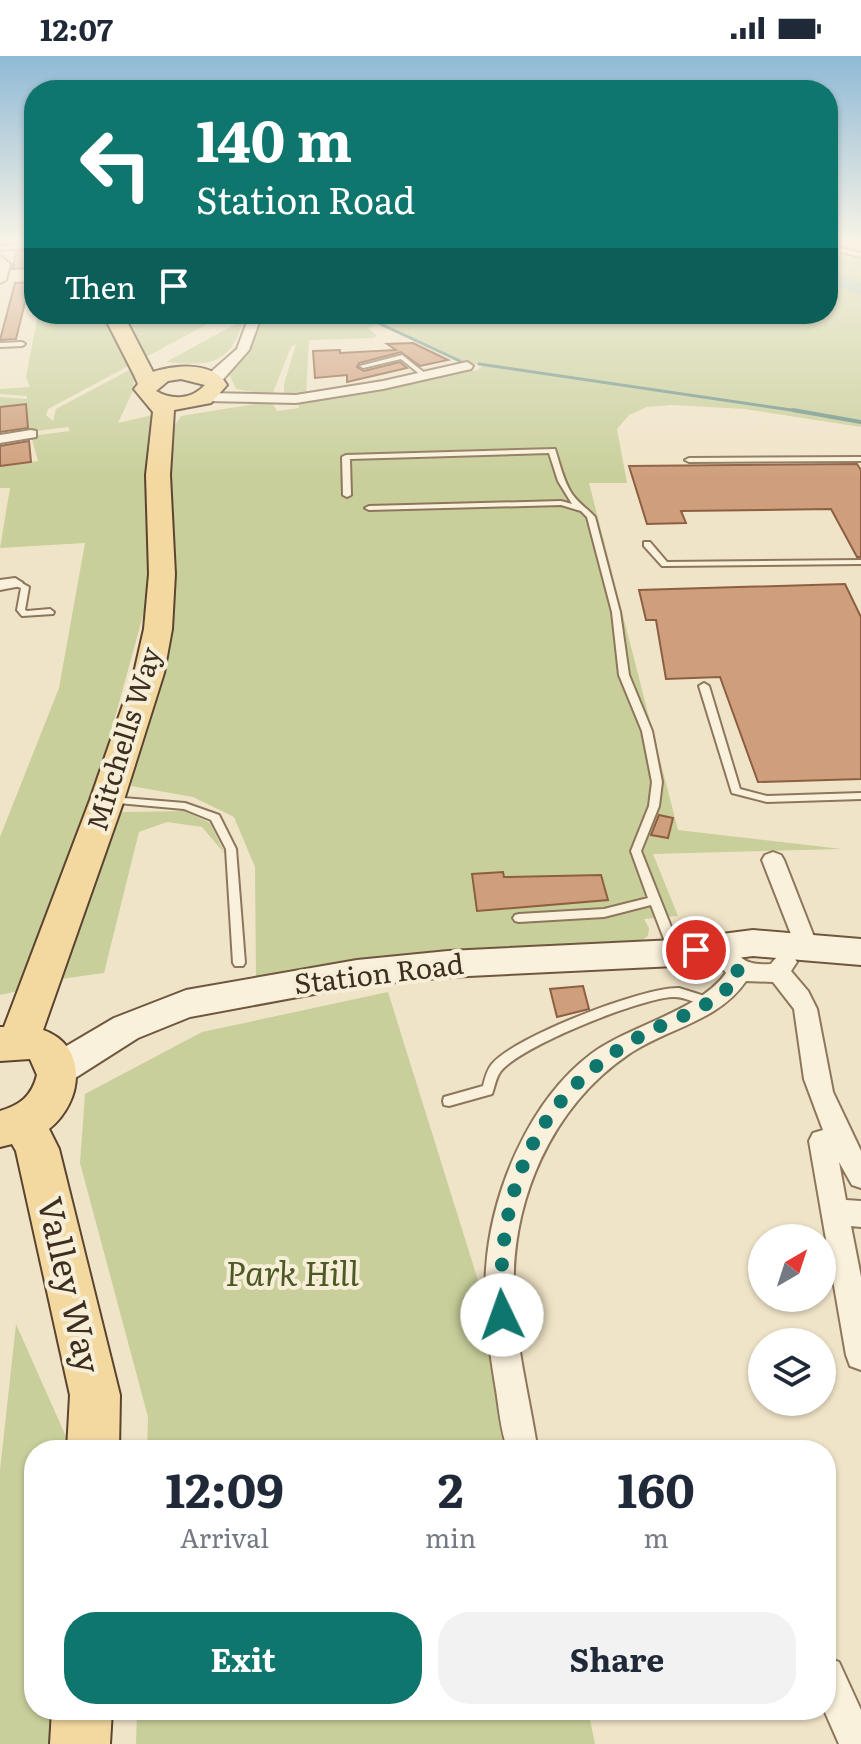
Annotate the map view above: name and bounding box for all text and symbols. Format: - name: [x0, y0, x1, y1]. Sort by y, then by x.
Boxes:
- text: 12:07: [40, 6, 113, 50]
- text: 140 m: [196, 96, 352, 179]
- icon: left: [64, 112, 168, 216]
- text: Station Road: [196, 172, 415, 225]
- text: Then: [64, 264, 136, 308]
- icon: arrive: [152, 264, 196, 308]
- street label: Mitchells Way: [74, 640, 170, 836]
- pin: [662, 916, 730, 984]
- icon: arrive: [674, 928, 718, 972]
- street label: Station Road: [292, 941, 466, 1003]
- street label: Valley Way: [27, 1191, 117, 1378]
- north arrow: [748, 1224, 836, 1312]
- map controls: [748, 1224, 836, 1416]
- park label: Park Hill: [225, 1246, 359, 1296]
- position arrow: [460, 1273, 544, 1357]
- button: layers: [748, 1328, 836, 1416]
- text: 12:09: [165, 1452, 284, 1523]
- text: 2: [438, 1452, 463, 1523]
- text: 160: [617, 1452, 695, 1523]
- text: Arrival: [180, 1517, 269, 1556]
- text: min: [425, 1517, 476, 1556]
- text: m: [643, 1517, 669, 1556]
- button: Exit: [64, 1612, 422, 1704]
- button: Share: [438, 1612, 796, 1704]

